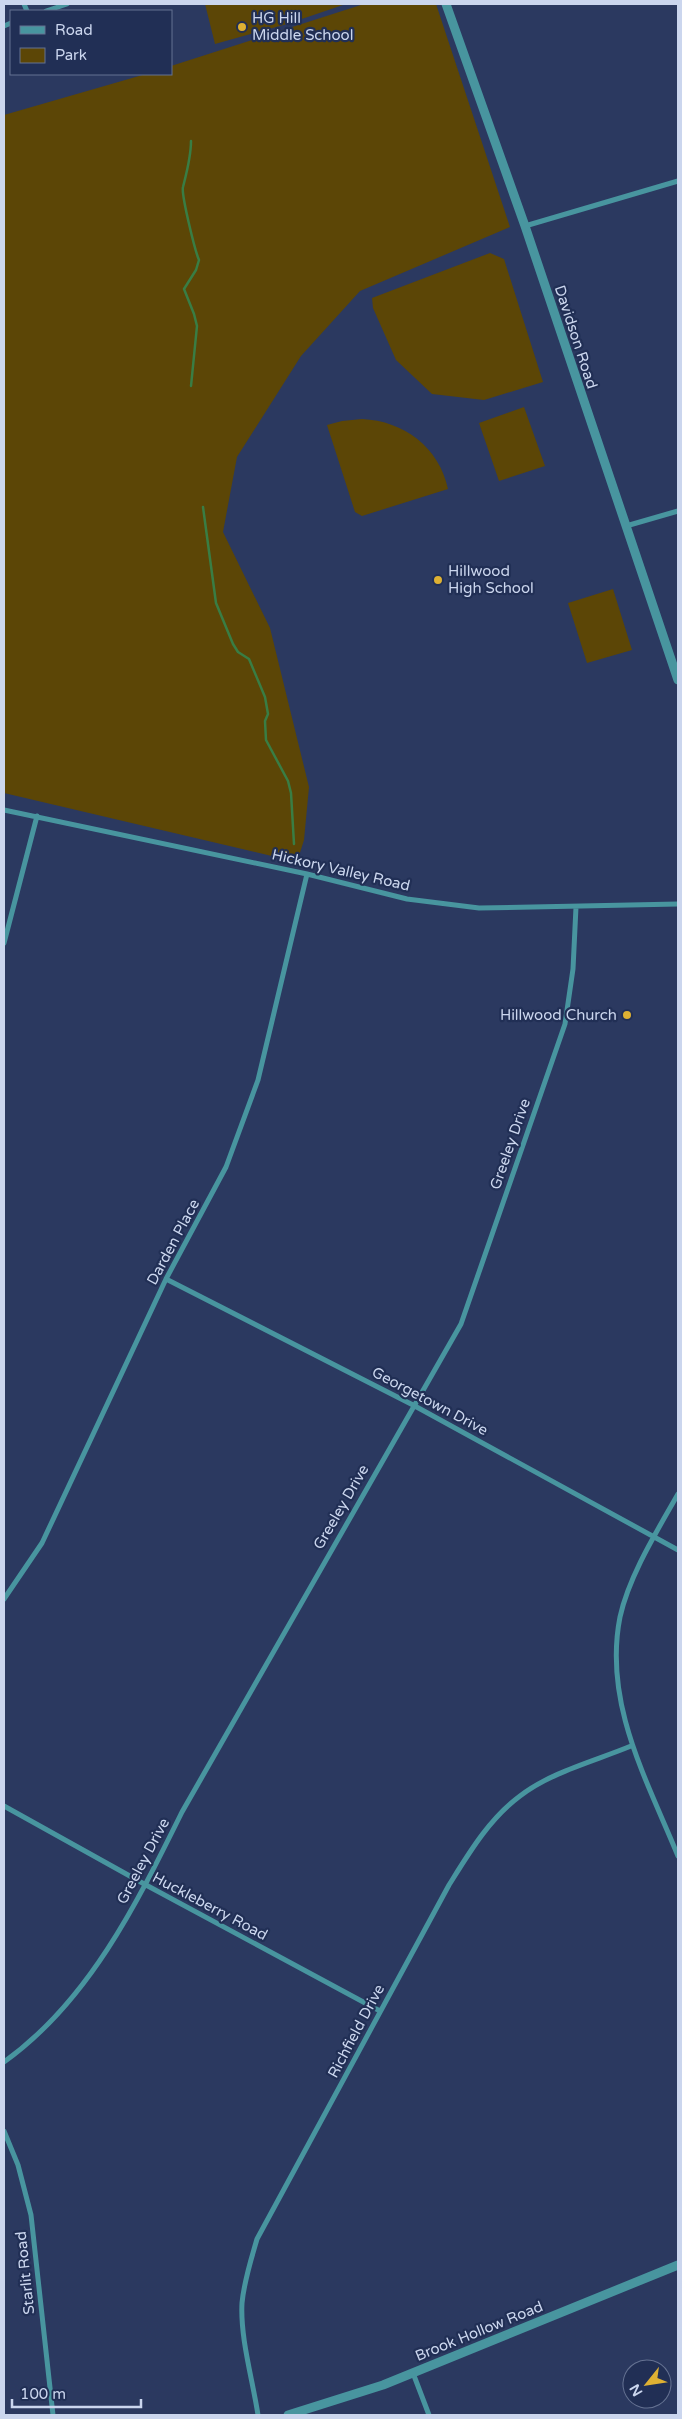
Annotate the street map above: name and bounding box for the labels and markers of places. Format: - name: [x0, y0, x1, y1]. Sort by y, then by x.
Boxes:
- place label: HG Hill Middle School: [252, 9, 353, 44]
- marker: HG Hill Middle School: [236, 21, 248, 33]
- place label: Hillwood High School: [448, 562, 534, 597]
- marker: Hillwood High School: [432, 574, 444, 586]
- place label: Hillwood Church: [500, 1006, 617, 1024]
- marker: Hillwood Church: [621, 1009, 633, 1021]

